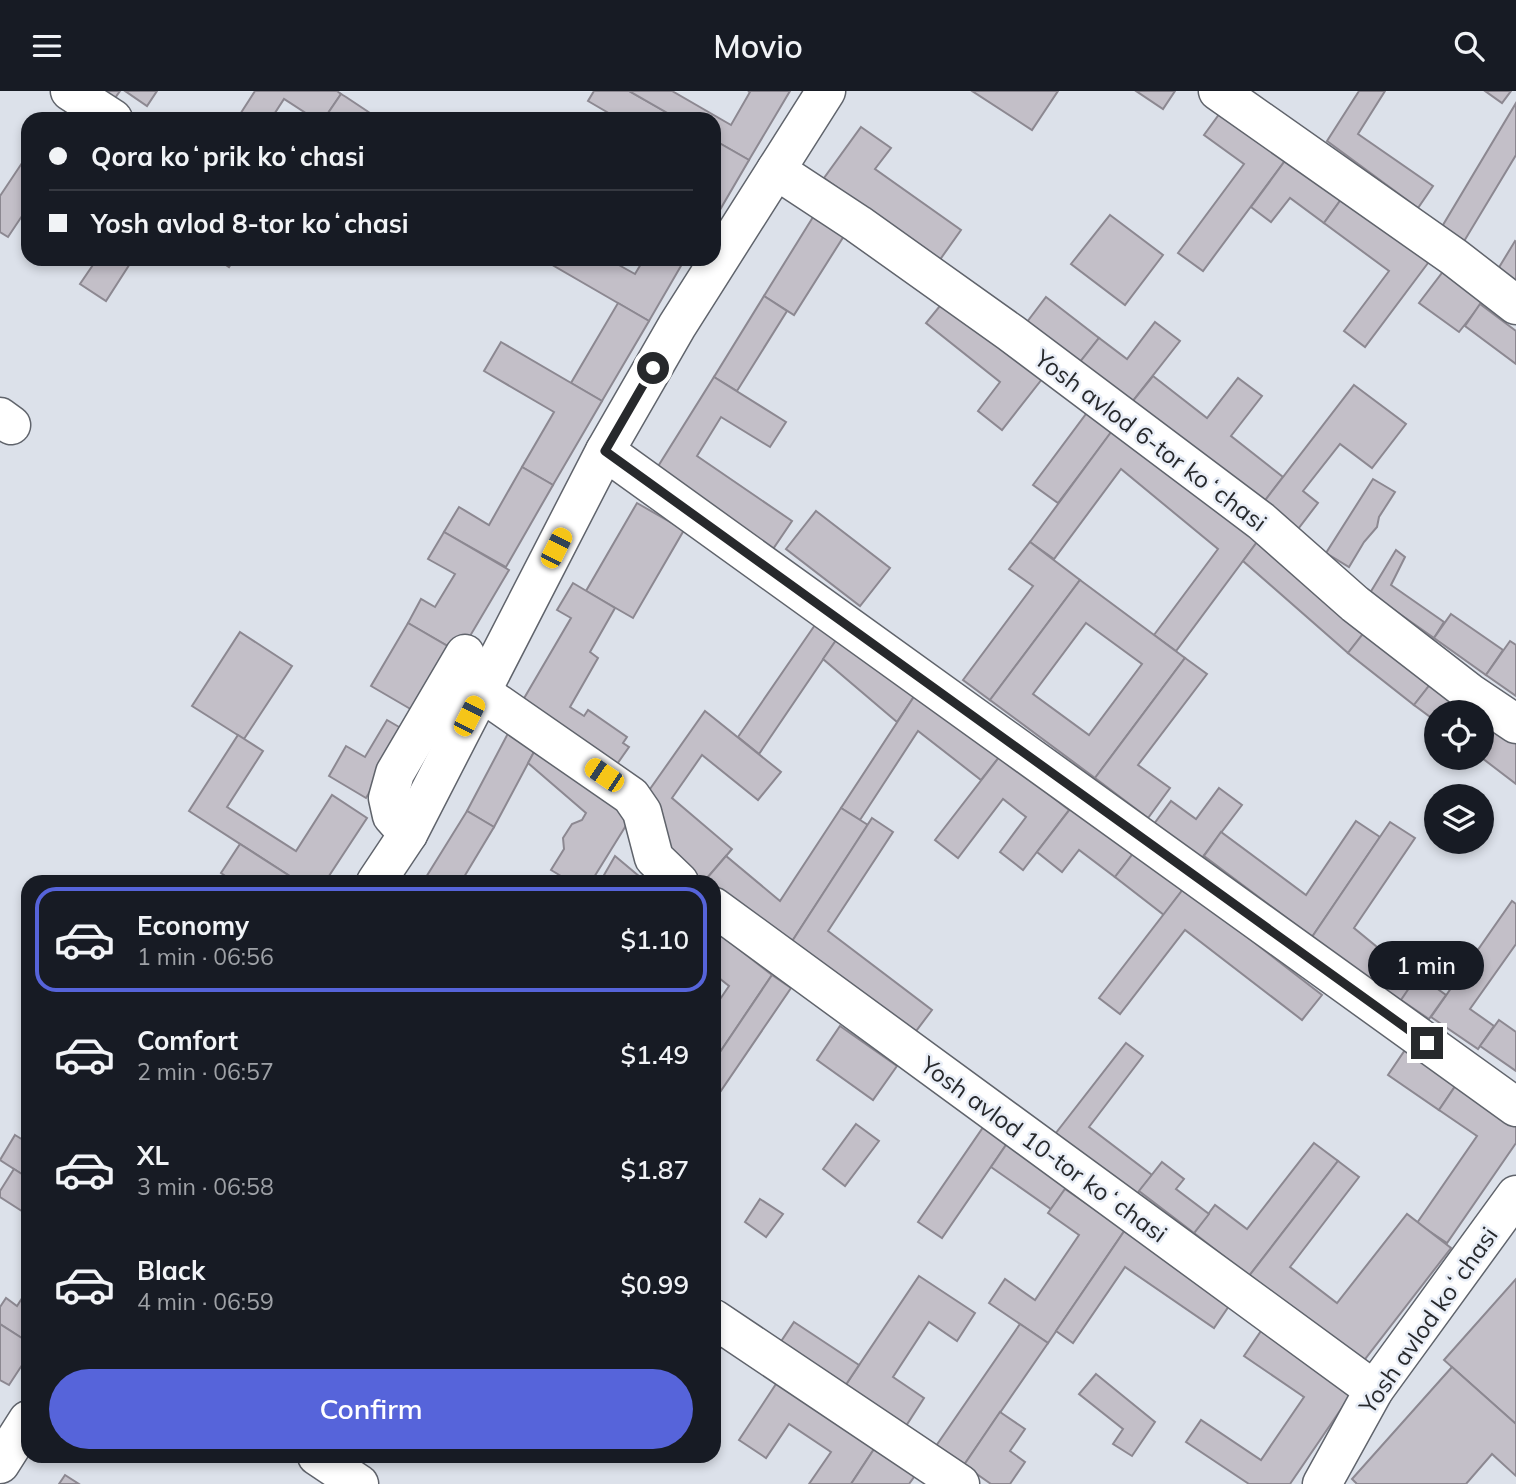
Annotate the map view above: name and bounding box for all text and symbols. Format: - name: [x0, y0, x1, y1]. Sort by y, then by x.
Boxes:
- text: Movio: [713, 26, 803, 66]
- icon: menu: [28, 27, 66, 65]
- icon: search: [1450, 27, 1488, 65]
- text: Qora koʻprik koʻchasi: [91, 140, 364, 173]
- text: Yosh avlod 8-tor koʻchasi: [91, 207, 409, 240]
- street label: Yosh avlod 6-tor koʻchasi: [1028, 342, 1273, 537]
- route start: [637, 352, 669, 384]
- car: [538, 525, 575, 571]
- car: [451, 693, 488, 739]
- map controls: [1424, 700, 1494, 854]
- button: locate: [1424, 700, 1494, 770]
- car: [581, 755, 628, 795]
- button: layers: [1424, 784, 1494, 854]
- icon: car: [53, 908, 116, 971]
- text: Economy: [137, 909, 249, 942]
- text: $1.10: [620, 923, 689, 956]
- callout: 1 min: [1369, 941, 1485, 991]
- text: 1 min · 06:56: [137, 942, 274, 971]
- text: 1 min: [1396, 951, 1456, 980]
- icon: car: [53, 1023, 116, 1086]
- text: Comfort: [137, 1024, 238, 1057]
- route end: [1411, 1027, 1443, 1059]
- text: $1.49: [620, 1038, 689, 1071]
- street label: Yosh avlod 10-tor koʻchasi: [914, 1049, 1173, 1249]
- text: 2 min · 06:57: [137, 1057, 274, 1086]
- icon: car: [53, 1138, 116, 1201]
- text: XL: [137, 1139, 169, 1172]
- text: $1.87: [620, 1153, 689, 1186]
- text: 3 min · 06:58: [137, 1172, 274, 1201]
- street label: Yosh avlod koʻchasi: [1352, 1221, 1504, 1420]
- icon: car: [53, 1253, 116, 1316]
- text: Black: [137, 1254, 205, 1287]
- text: $0.99: [620, 1268, 689, 1301]
- text: 4 min · 06:59: [137, 1287, 274, 1316]
- button: Confirm: [49, 1369, 693, 1449]

